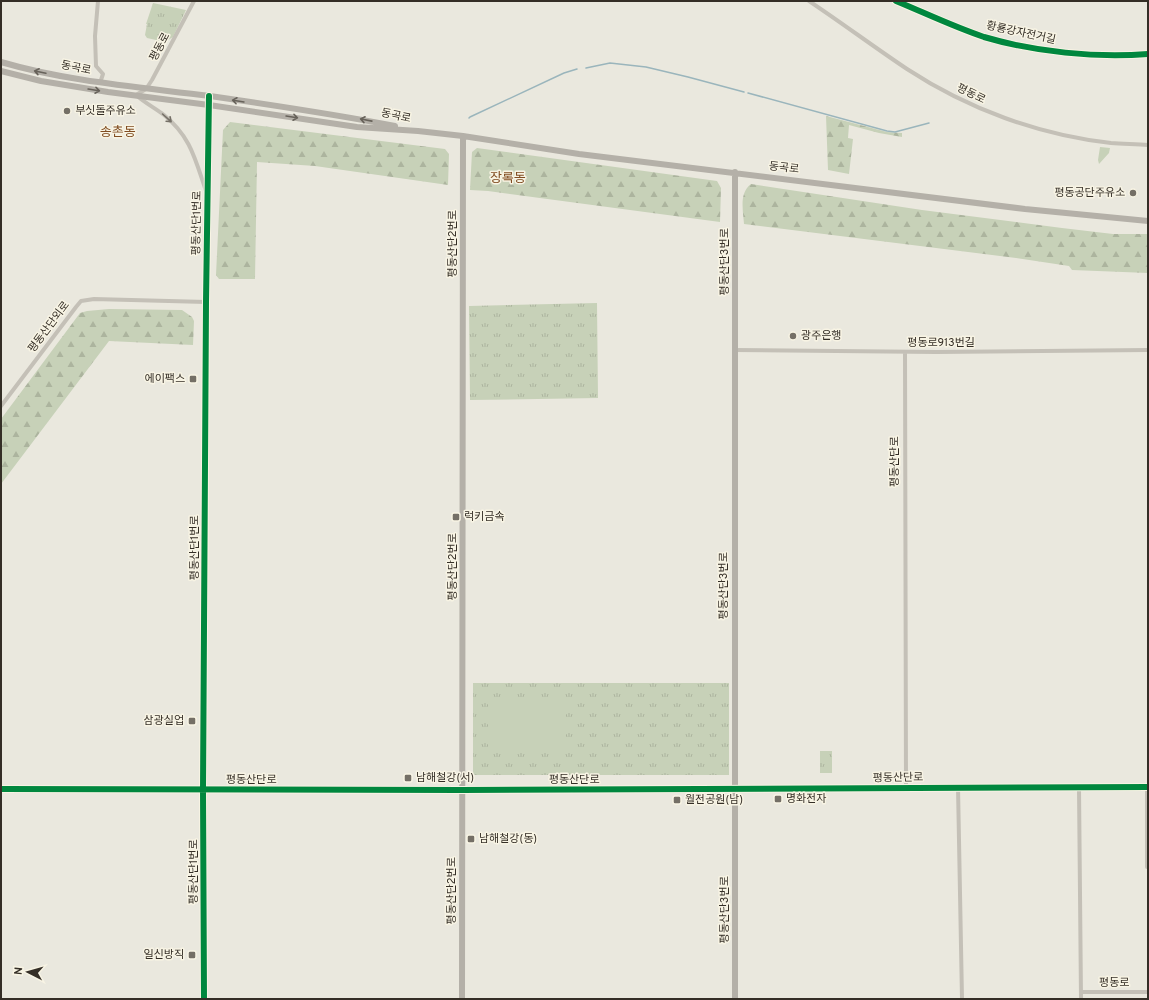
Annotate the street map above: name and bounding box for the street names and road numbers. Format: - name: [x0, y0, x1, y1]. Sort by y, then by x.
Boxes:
- street label: 황룡강자전거길: [985, 19, 1057, 47]
- street label: 평동로: [147, 30, 173, 64]
- street label: 동곡로: [60, 58, 92, 78]
- street label: 평동로: [954, 81, 988, 107]
- street label: 동곡로: [380, 106, 412, 126]
- street label: 동곡로: [768, 159, 800, 177]
- street label: 평동산단1번로: [189, 190, 205, 256]
- street label: 평동산단2번로: [446, 210, 460, 278]
- street label: 평동산단3번로: [718, 228, 732, 296]
- street label: 평동산단외로: [25, 299, 73, 355]
- street label: 평동로913번길: [907, 336, 975, 350]
- street label: 평동산단로: [888, 437, 902, 487]
- street label: 평동산단1번로: [188, 516, 202, 580]
- street label: 평동산단2번로: [446, 533, 460, 601]
- street label: 평동산단3번로: [717, 552, 731, 620]
- street label: 평동산단로: [873, 771, 923, 785]
- street label: 평동산단로: [226, 773, 276, 787]
- street label: 평동산단로: [549, 773, 599, 787]
- street label: 평동산단1번로: [187, 840, 201, 904]
- street label: 평동산단2번로: [445, 857, 459, 925]
- street label: 평동산단3번로: [718, 876, 732, 944]
- street label: 평동로: [1099, 976, 1129, 990]

